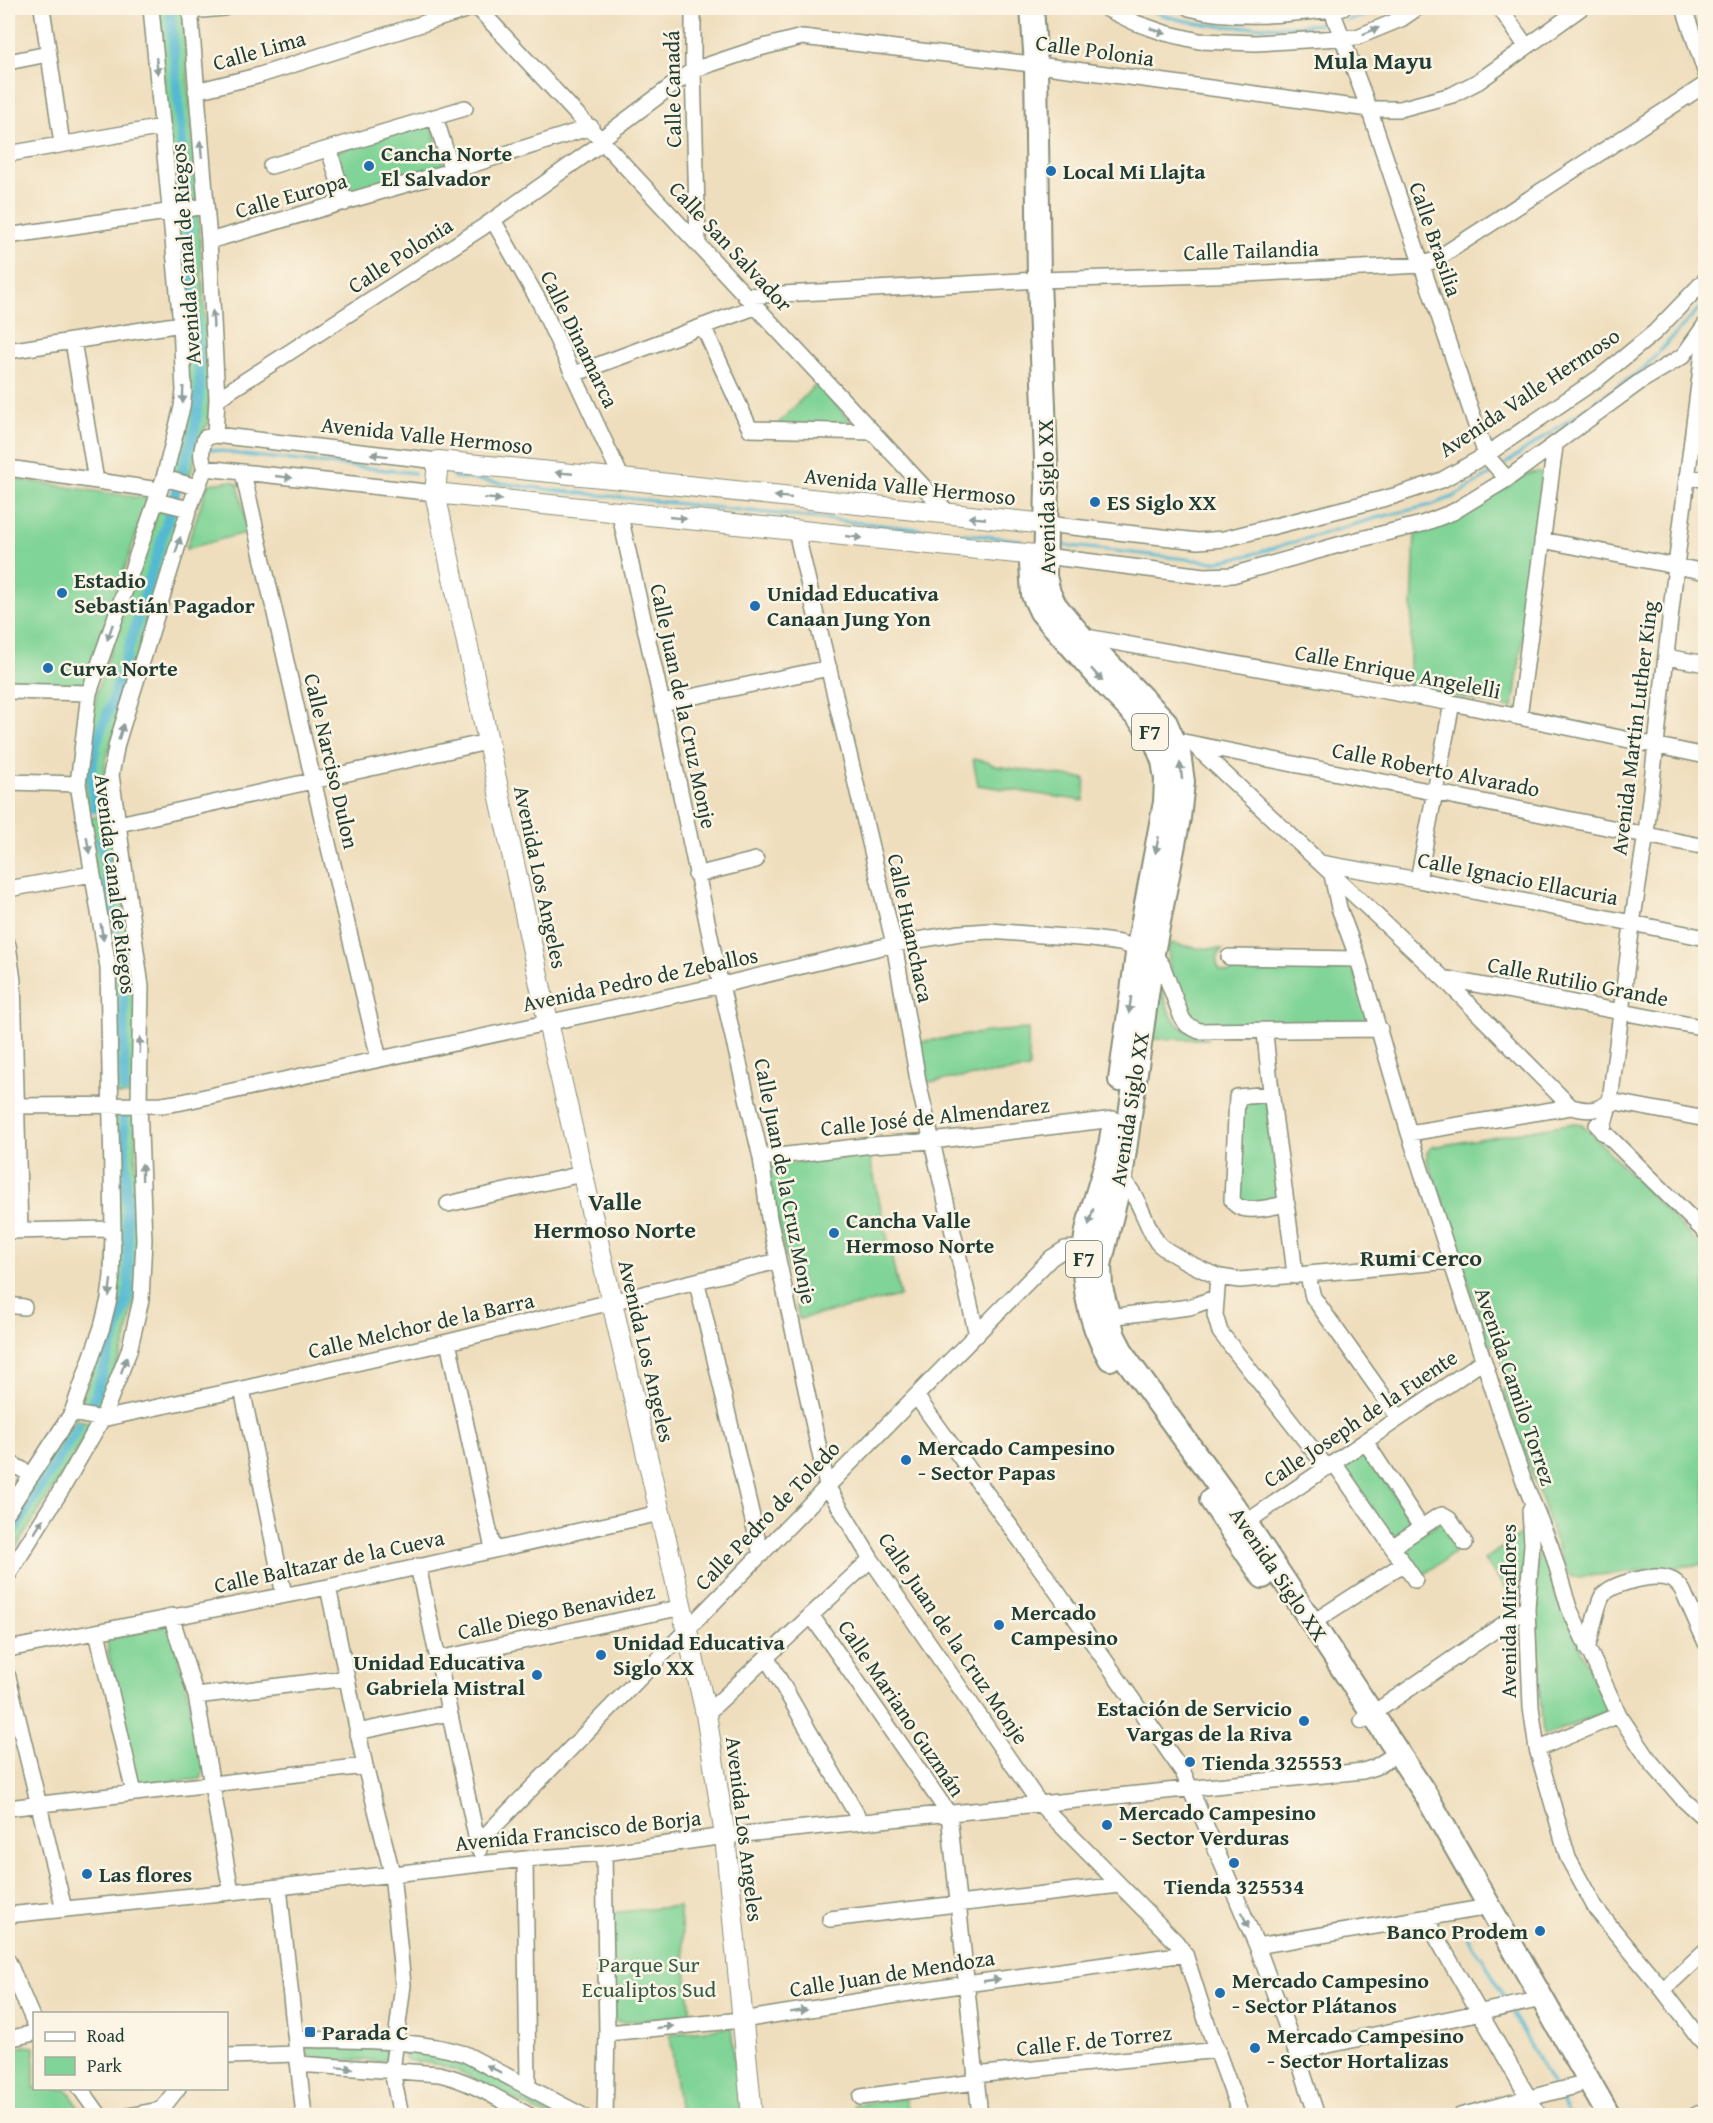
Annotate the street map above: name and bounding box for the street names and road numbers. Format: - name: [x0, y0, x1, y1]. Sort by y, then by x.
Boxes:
- street label: Calle Lima: [209, 21, 310, 78]
- street label: Calle Polonia: [1034, 26, 1157, 74]
- street label: Calle Canadá: [655, 30, 689, 148]
- street label: Avenida Canal de Riegos: [161, 142, 209, 366]
- street label: Calle Europa: [231, 164, 351, 226]
- street label: Calle San Salvador: [662, 173, 800, 319]
- street label: Calle Brasilia: [1401, 177, 1471, 301]
- street label: Calle Polonia: [341, 209, 459, 301]
- street label: Calle Tailandia: [1183, 232, 1320, 268]
- street label: Calle Dinamarca: [533, 265, 627, 414]
- street label: Avenida Valle Hermoso: [1432, 319, 1626, 465]
- street label: Avenida Valle Hermoso: [320, 408, 534, 462]
- street label: Avenida Siglo XX: [1029, 418, 1063, 575]
- street label: Avenida Valle Hermoso: [803, 459, 1017, 513]
- street label: Calle Juan de la Cruz Monje: [642, 580, 726, 832]
- street label: Avenida Martin Luther King: [1602, 599, 1666, 857]
- street label: Calle Enrique Angelelli: [1292, 635, 1504, 707]
- street label: Calle Narciso Dulon: [296, 670, 368, 853]
- road number: F7: [1132, 714, 1168, 750]
- street label: Calle Roberto Alvarado: [1329, 733, 1543, 805]
- street label: Avenida Canal de Riegos: [87, 772, 145, 996]
- street label: Avenida Los Angeles: [506, 783, 576, 971]
- street label: Calle Ignacio Ellacuria: [1415, 843, 1622, 913]
- street label: Calle Huanchaca: [880, 851, 943, 1006]
- street label: Avenida Pedro de Zeballos: [519, 938, 761, 1020]
- street label: Calle Rutilio Grande: [1485, 948, 1671, 1014]
- street label: Avenida Siglo XX: [1101, 1029, 1157, 1189]
- street label: Calle Juan de la Cruz Monje: [746, 1055, 826, 1307]
- street label: Calle José de Almendarez: [819, 1088, 1051, 1144]
- road number: F7: [1066, 1241, 1102, 1277]
- street label: Avenida Los Angeles: [610, 1257, 684, 1445]
- street label: Calle Melchor de la Barra: [305, 1283, 538, 1367]
- street label: Avenida Camilo Torrez: [1467, 1283, 1565, 1490]
- street label: Calle Joseph de la Fuente: [1257, 1341, 1463, 1495]
- street label: Calle Pedro de Toledo: [687, 1433, 847, 1597]
- street label: Avenida Siglo XX: [1222, 1500, 1336, 1648]
- street label: Calle Baltazar de la Cueva: [211, 1521, 448, 1601]
- street label: Avenida Miraflores: [1492, 1524, 1524, 1698]
- street label: Calle Juan de la Cruz Monje: [871, 1525, 1037, 1751]
- street label: Calle Diego Benavidez: [454, 1574, 658, 1648]
- street label: Calle Mariano Guzmán: [831, 1613, 974, 1804]
- street label: Avenida Los Angeles: [718, 1735, 772, 1923]
- street label: Avenida Francisco de Borja: [453, 1801, 703, 1859]
- street label: Calle Juan de Mendoza: [787, 1941, 997, 2005]
- street label: Calle F. de Torrez: [1015, 2016, 1174, 2064]

